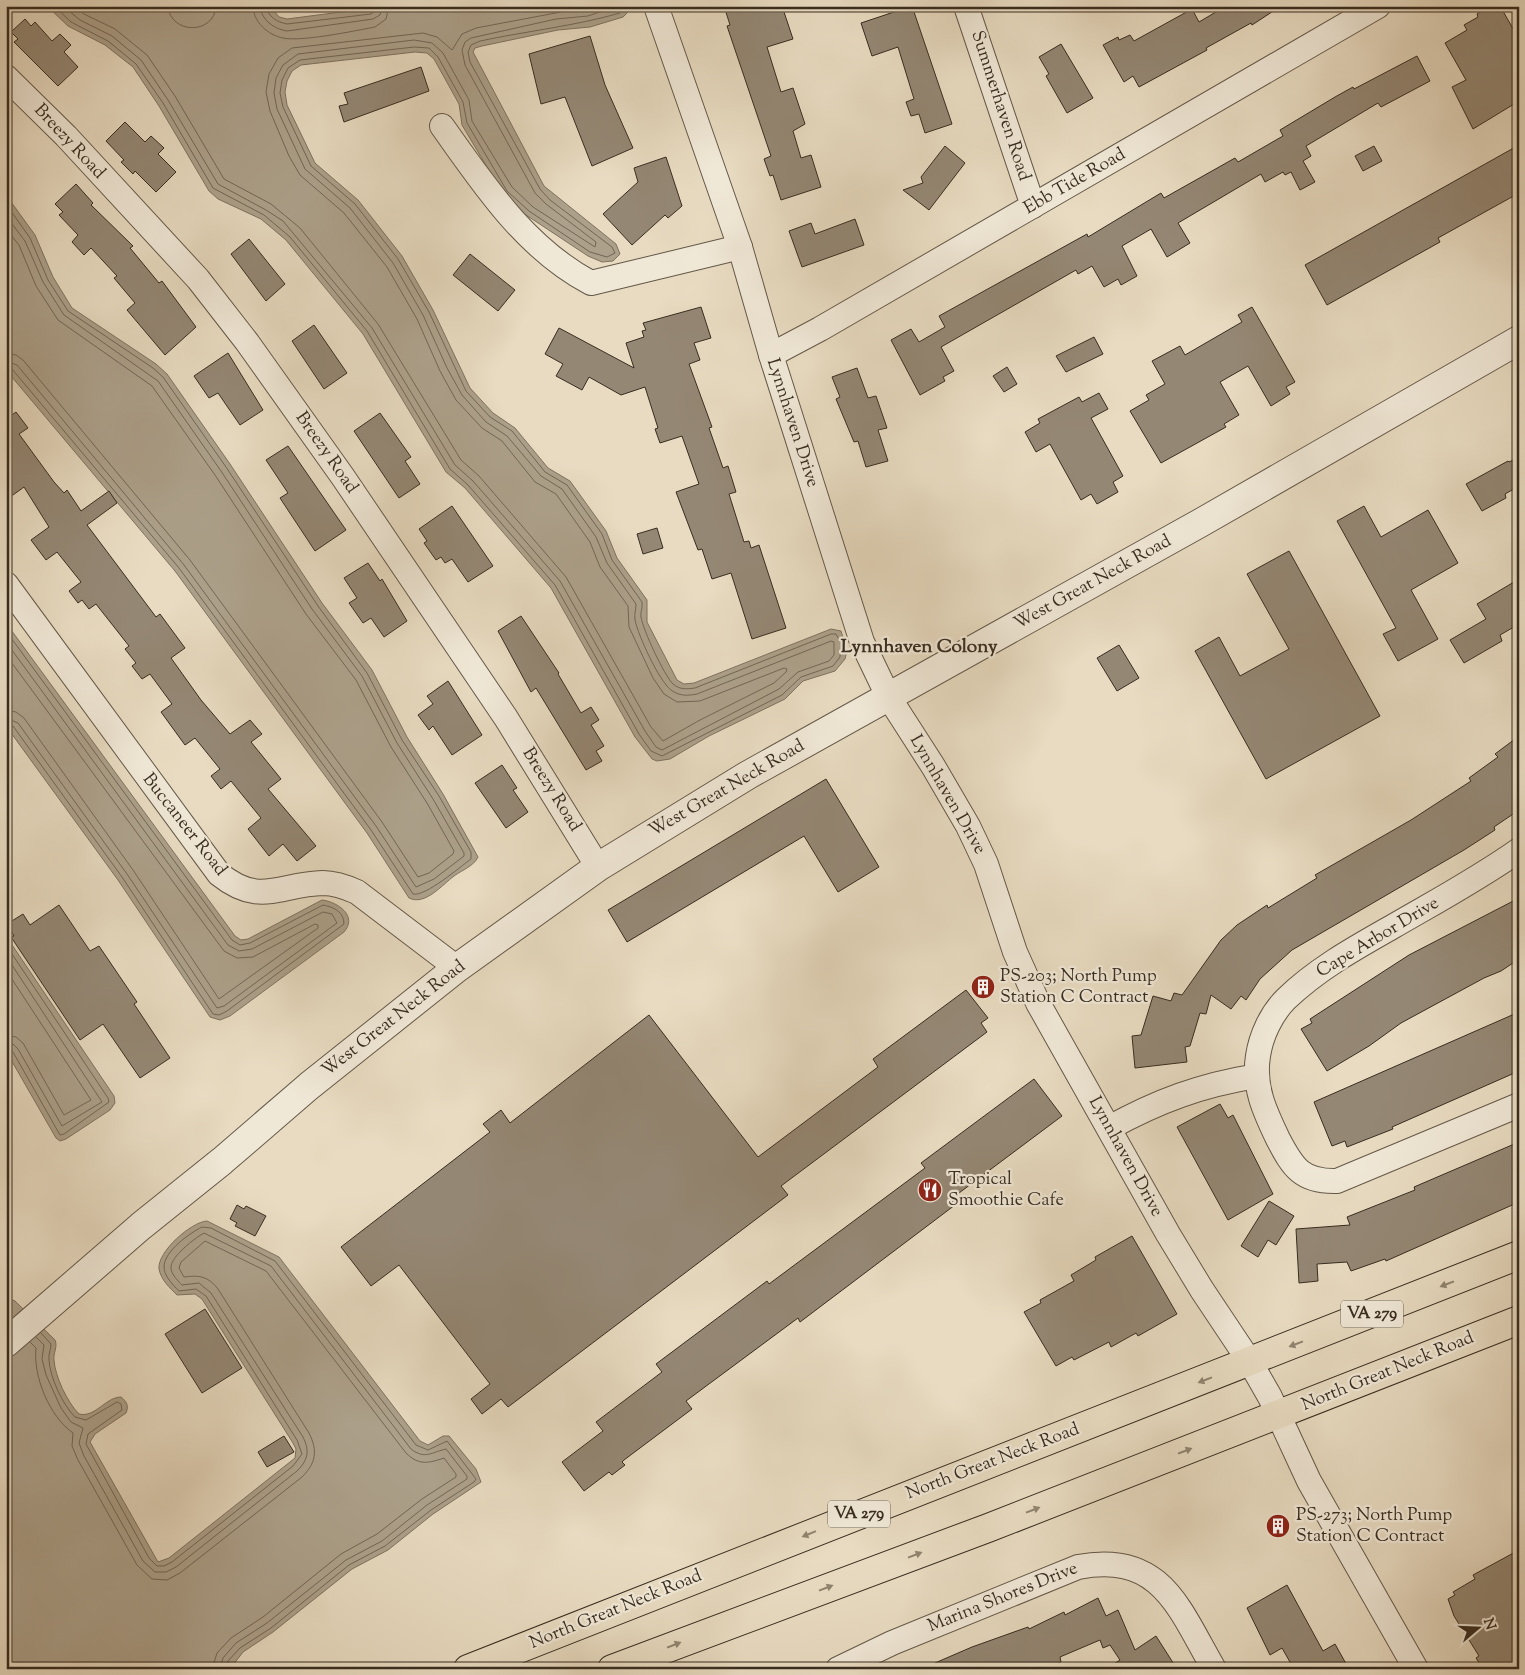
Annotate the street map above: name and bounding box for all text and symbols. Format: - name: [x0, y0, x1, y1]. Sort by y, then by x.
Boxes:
- street label: Summerhaven Road: [963, 28, 1037, 184]
- street label: Breezy Road: [27, 98, 111, 186]
- street label: Ebb Tide Road: [1019, 142, 1131, 222]
- street label: Lynnhaven Drive: [759, 355, 825, 491]
- street label: Breezy Road: [288, 407, 364, 499]
- street label: West Great Neck Road: [1010, 529, 1176, 637]
- district label: Lynnhaven Colony: [841, 634, 998, 661]
- street label: Lynnhaven Drive: [902, 730, 992, 860]
- street label: West Great Neck Road: [644, 734, 810, 844]
- street label: Breezy Road: [515, 743, 587, 837]
- street label: Buccaneer Road: [135, 768, 233, 882]
- street label: Cape Arbor Drive: [1312, 891, 1444, 985]
- street label: West Great Neck Road: [317, 954, 471, 1084]
- place label: PS-203; North Pump Station C Contract: [1000, 964, 1157, 1011]
- building icon: PS-203; North Pump Station C Contract: [970, 974, 996, 1000]
- street label: Lynnhaven Drive: [1081, 1092, 1169, 1222]
- place label: Tropical Smoothie Cafe: [948, 1167, 1064, 1214]
- restaurant icon: Tropical Smoothie Cafe: [917, 1177, 943, 1203]
- one-way arrow: [1440, 1281, 1455, 1289]
- road number: VA 279: [1341, 1300, 1403, 1328]
- street label: North Great Neck Road: [1298, 1326, 1478, 1418]
- one-way arrow: [1288, 1340, 1303, 1348]
- one-way arrow: [1197, 1376, 1212, 1384]
- street label: North Great Neck Road: [903, 1417, 1083, 1507]
- one-way arrow: [1178, 1447, 1193, 1455]
- road number: VA 279: [828, 1500, 890, 1528]
- place label: PS-273; North Pump Station C Contract: [1296, 1503, 1452, 1550]
- one-way arrow: [1026, 1506, 1041, 1514]
- building icon: PS-273; North Pump Station C Contract: [1265, 1513, 1291, 1539]
- one-way arrow: [801, 1530, 816, 1538]
- one-way arrow: [908, 1551, 923, 1558]
- street label: Marina Shores Drive: [924, 1556, 1082, 1640]
- street label: North Great Neck Road: [526, 1564, 706, 1656]
- one-way arrow: [819, 1584, 834, 1592]
- north arrow: [1452, 1602, 1502, 1652]
- text: N: [1477, 1616, 1500, 1633]
- one-way arrow: [667, 1641, 681, 1649]

